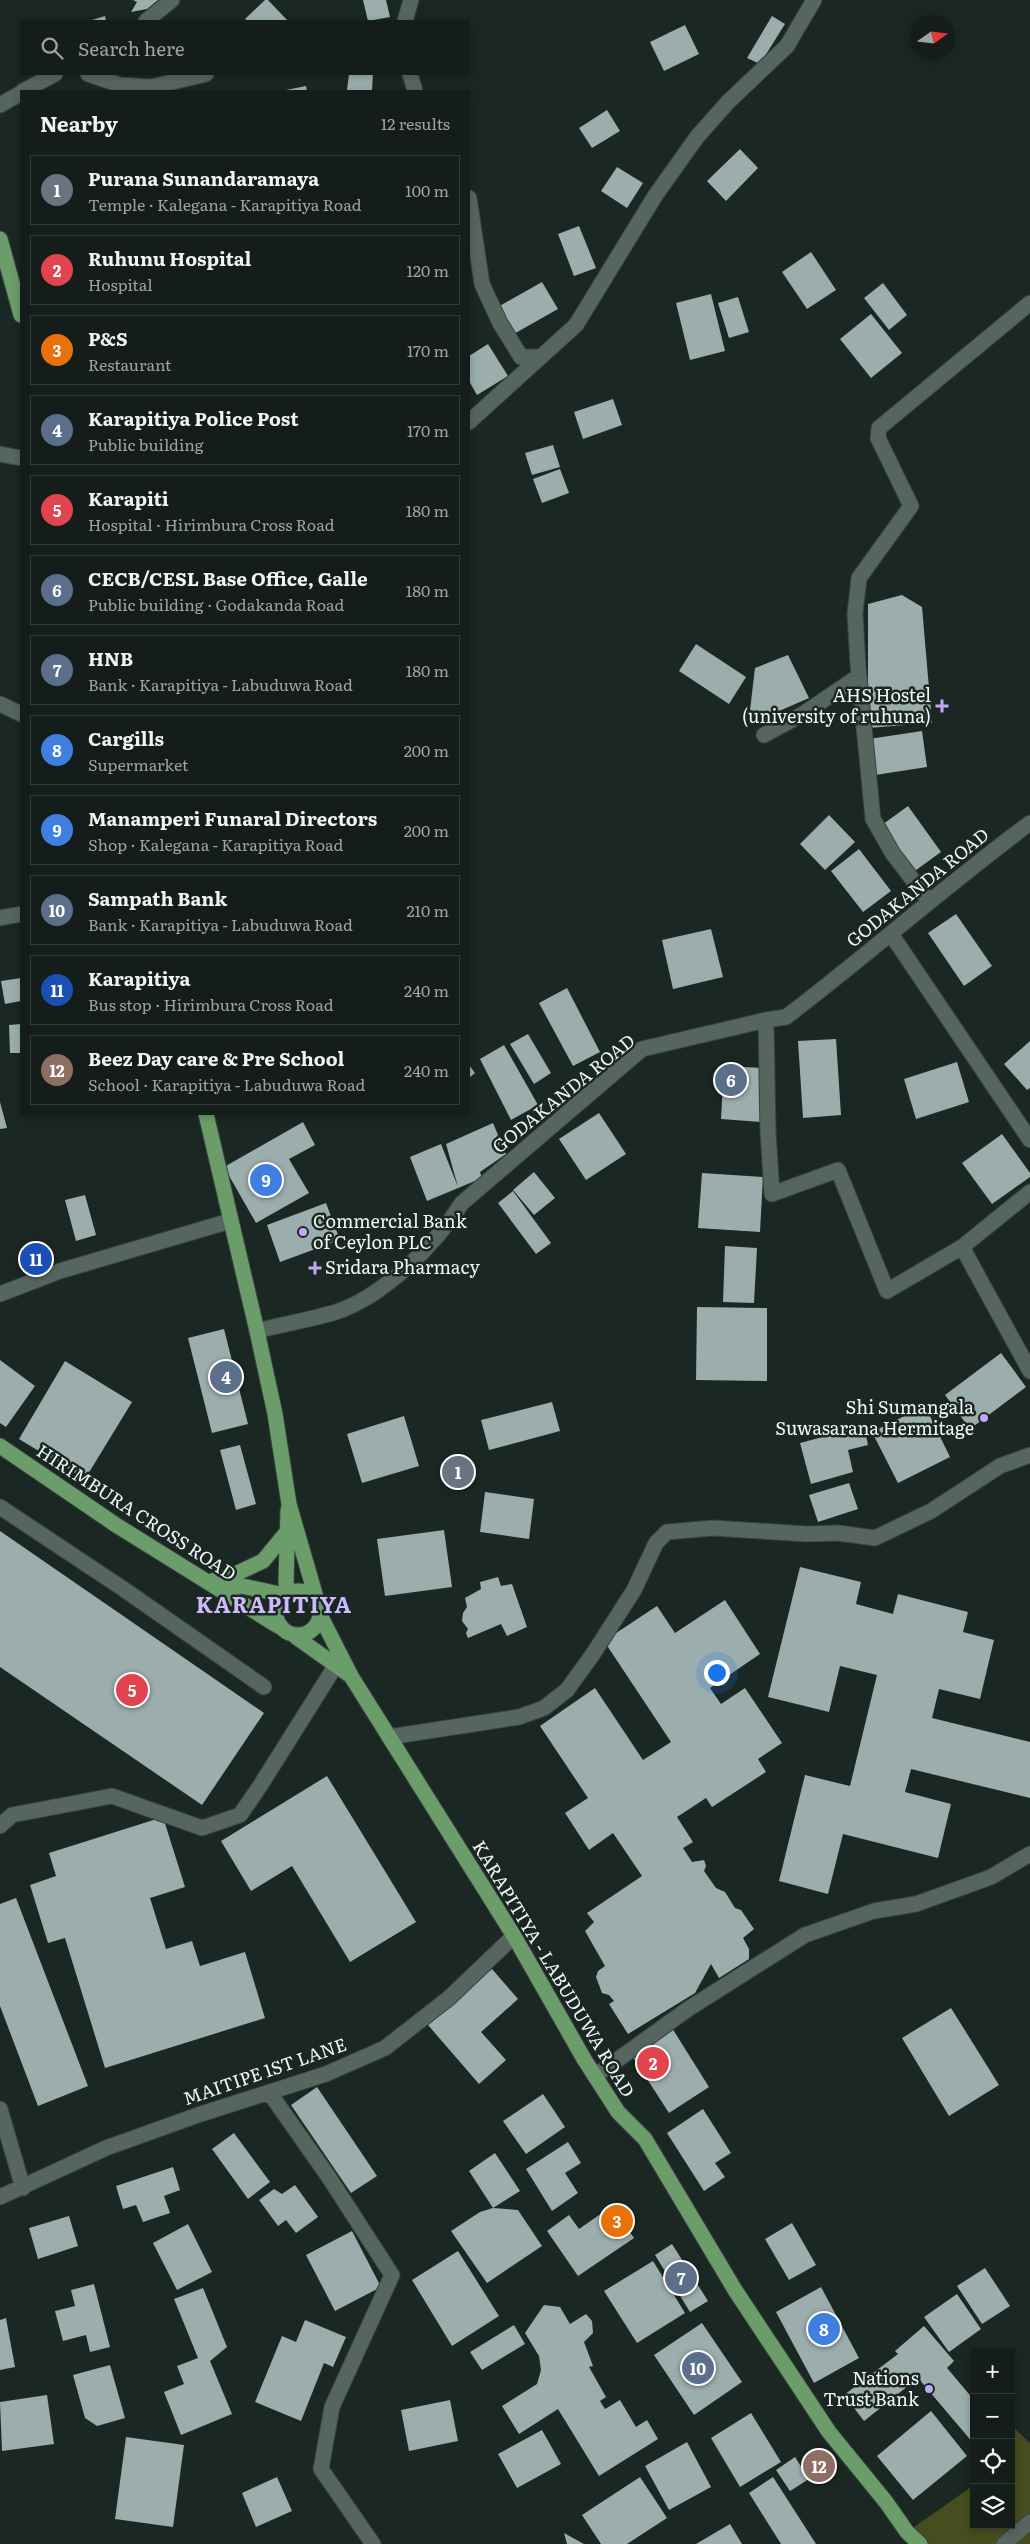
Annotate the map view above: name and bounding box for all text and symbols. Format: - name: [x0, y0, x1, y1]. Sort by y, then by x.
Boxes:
- north arrow: [910, 15, 955, 60]
- search box: [20, 20, 470, 75]
- icon: search: [38, 34, 66, 62]
- text: Search here: [78, 34, 185, 62]
- text: Nearby: [40, 107, 118, 138]
- text: 12 results: [381, 111, 450, 135]
- text: Purana Sunandaramaya: [88, 164, 319, 192]
- text: 1: [54, 178, 60, 202]
- text: 100 m: [405, 178, 449, 202]
- text: Temple · Kalegana - Karapitiya Road: [88, 192, 362, 216]
- text: Ruhunu Hospital: [88, 244, 252, 272]
- text: 2: [53, 258, 61, 282]
- text: 120 m: [406, 258, 449, 282]
- text: Hospital: [88, 272, 153, 296]
- text: P&S: [88, 324, 128, 352]
- text: 3: [53, 338, 61, 362]
- text: 170 m: [407, 338, 449, 362]
- text: Restaurant: [88, 352, 172, 376]
- text: Karapitiya Police Post: [88, 404, 298, 432]
- text: 4: [52, 418, 62, 442]
- text: 170 m: [407, 418, 449, 442]
- text: Public building: [88, 432, 204, 456]
- text: Karapiti: [88, 484, 169, 512]
- text: 5: [53, 498, 61, 522]
- text: 180 m: [406, 498, 449, 522]
- text: Hospital · Hirimbura Cross Road: [88, 512, 334, 536]
- text: CECB/CESL Base Office, Galle: [88, 564, 368, 592]
- text: 6: [52, 578, 62, 602]
- text: 180 m: [406, 578, 449, 602]
- text: Public building · Godakanda Road: [88, 592, 344, 616]
- text: HNB: [88, 644, 133, 672]
- text: 7: [53, 658, 61, 682]
- text: 180 m: [406, 658, 449, 682]
- text: Bank · Karapitiya - Labuduwa Road: [88, 672, 353, 696]
- place label: AHS Hostel (university of ruhuna): [742, 681, 931, 729]
- marker: AHS Hostel (university of ruhuna): [935, 699, 949, 713]
- text: Cargills: [88, 724, 164, 752]
- text: 8: [52, 738, 62, 762]
- text: 200 m: [404, 738, 449, 762]
- text: Supermarket: [88, 752, 188, 776]
- text: Manamperi Funaral Directors: [88, 804, 377, 832]
- text: 9: [52, 818, 62, 842]
- text: 200 m: [404, 818, 449, 842]
- street label: GODAKANDA ROAD: [840, 821, 994, 953]
- text: Shop · Kalegana - Karapitiya Road: [88, 832, 343, 856]
- text: Sampath Bank: [88, 884, 227, 912]
- text: 10: [49, 898, 65, 922]
- text: 210 m: [406, 898, 449, 922]
- text: Bank · Karapitiya - Labuduwa Road: [88, 912, 353, 936]
- text: Karapitiya: [88, 964, 191, 992]
- text: 11: [50, 978, 64, 1002]
- text: 240 m: [404, 978, 449, 1002]
- text: Bus stop · Hirimbura Cross Road: [88, 992, 333, 1016]
- street label: GODAKANDA ROAD: [486, 1027, 640, 1159]
- text: Beez Day care & Pre School: [88, 1044, 344, 1072]
- text: 12: [49, 1058, 65, 1082]
- text: 240 m: [404, 1058, 449, 1082]
- pin: 6: [715, 1061, 747, 1099]
- text: School · Karapitiya - Labuduwa Road: [88, 1072, 365, 1096]
- pin: 9: [250, 1161, 282, 1199]
- place label: Commercial Bank of Ceylon PLC: [313, 1207, 468, 1255]
- marker: Commercial Bank of Ceylon PLC: [297, 1226, 309, 1238]
- pin: 11: [20, 1240, 52, 1278]
- place label: Sridara Pharmacy: [325, 1253, 480, 1280]
- marker: Sridara Pharmacy: [309, 1262, 321, 1274]
- pin: 4: [210, 1358, 242, 1396]
- place label: Shi Sumangala Suwasarana Hermitage: [775, 1393, 974, 1441]
- marker: Shi Sumangala Suwasarana Hermitage: [978, 1412, 990, 1424]
- street label: HIRIMBURA CROSS ROAD: [32, 1437, 242, 1587]
- pin: 1: [442, 1453, 474, 1491]
- district label: KARAPITIYA: [196, 1587, 352, 1620]
- your location: [704, 1660, 730, 1686]
- pin: 5: [116, 1671, 148, 1709]
- street label: KARAPITIYA - LABUDUWA ROAD: [467, 1835, 642, 2102]
- street label: MAITIPE 1ST LANE: [179, 2030, 350, 2111]
- pin: 2: [637, 2044, 669, 2082]
- pin: 3: [601, 2202, 633, 2240]
- pin: 7: [665, 2259, 697, 2297]
- pin: 8: [808, 2310, 840, 2348]
- pin: 10: [682, 2349, 714, 2387]
- map controls: [970, 2349, 1015, 2529]
- button: +: [970, 2349, 1015, 2394]
- place label: Nations Trust Bank: [823, 2364, 920, 2412]
- marker: Nations Trust Bank: [923, 2383, 935, 2395]
- button: −: [970, 2394, 1015, 2439]
- button: locate: [970, 2439, 1015, 2484]
- pin: 12: [803, 2447, 835, 2485]
- button: layers: [970, 2484, 1015, 2529]

